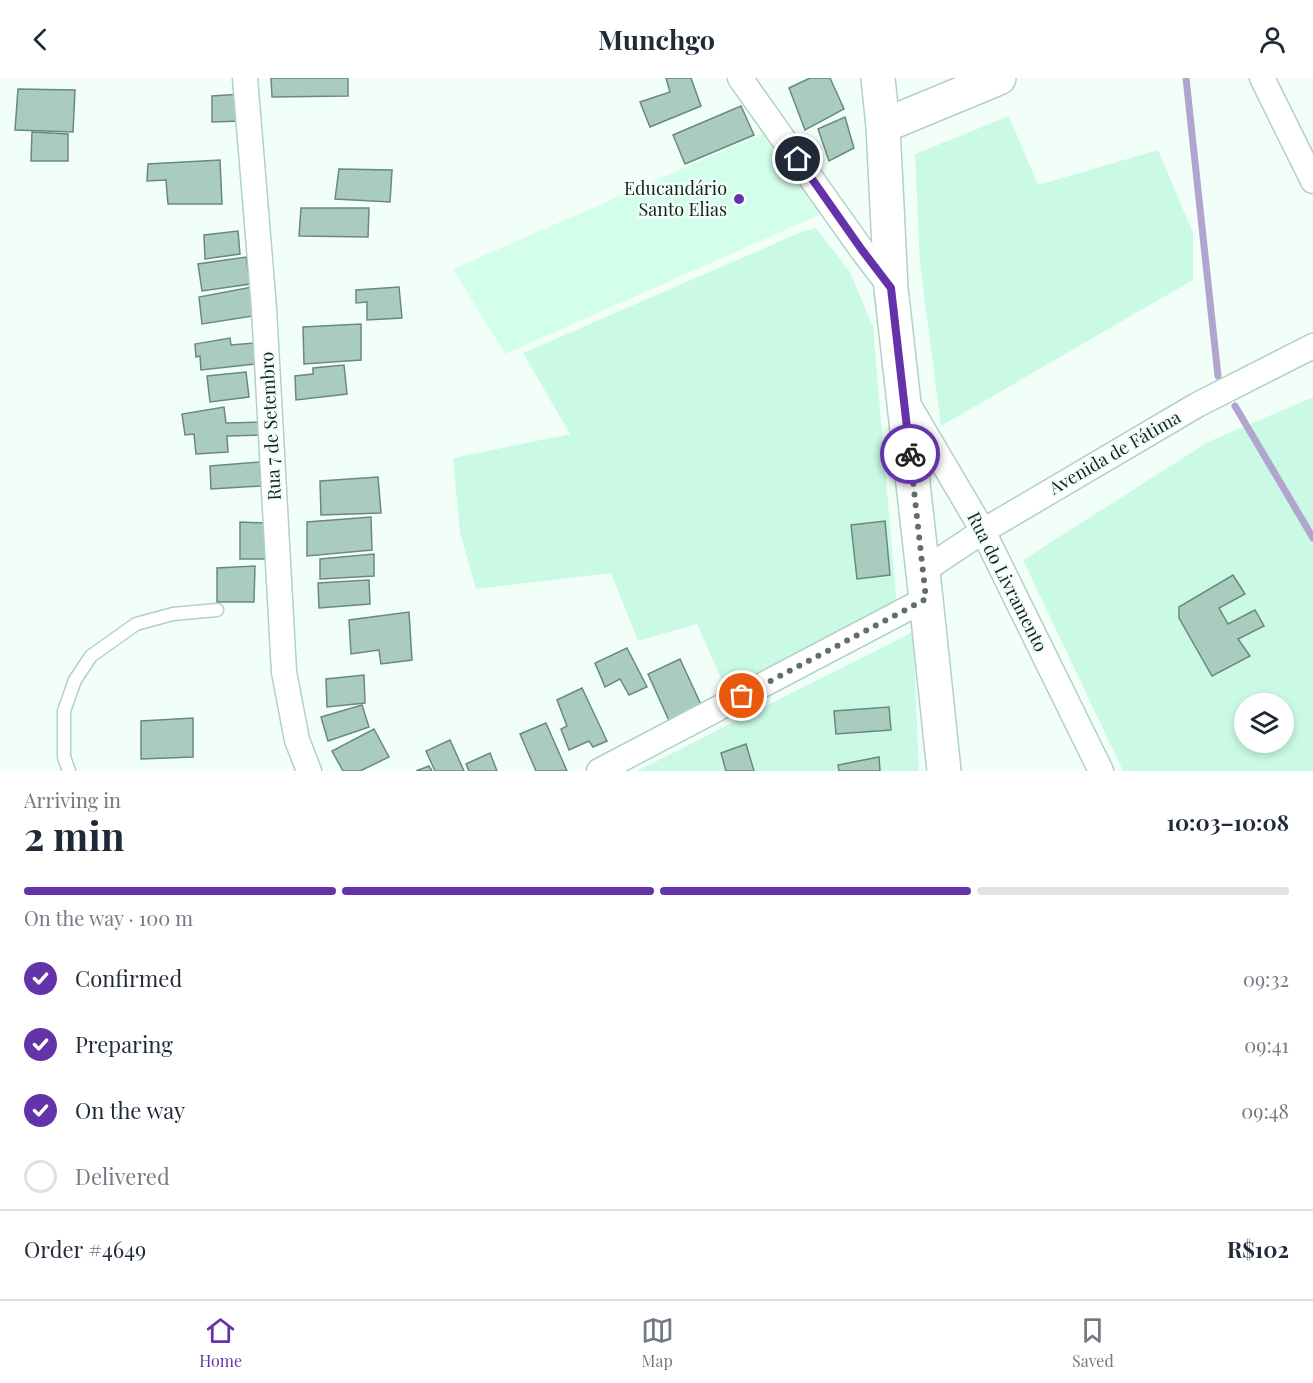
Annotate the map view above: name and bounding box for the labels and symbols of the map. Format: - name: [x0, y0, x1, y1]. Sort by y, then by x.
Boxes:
- pin: [772, 133, 823, 184]
- place label: Educandário Santo Elias: [624, 176, 727, 221]
- marker: Educandário Santo Elias: [732, 192, 746, 206]
- street label: Rua 7 de Setembro: [254, 351, 286, 501]
- street label: Avenida de Fátima: [1043, 405, 1185, 500]
- courier: [880, 424, 940, 484]
- street label: Rua do Livramento: [962, 508, 1054, 656]
- pin: [716, 670, 767, 721]

